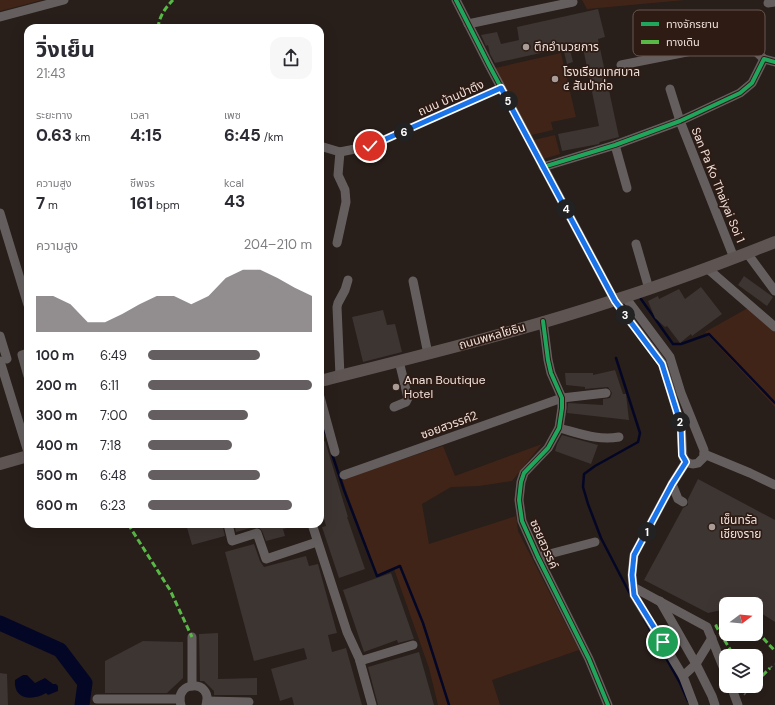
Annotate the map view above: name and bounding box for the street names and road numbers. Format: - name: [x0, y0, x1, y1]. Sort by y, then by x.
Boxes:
- street label: ถนน บ้านป่าตึง: [415, 76, 487, 120]
- street label: San Pa Ko Thaiyai Soi 1: [688, 125, 748, 245]
- street label: ถนนพหลโยธิน: [457, 319, 527, 353]
- street label: ซอยสวรรค์2: [418, 407, 480, 443]
- street label: ซอยสวรรค์: [526, 517, 562, 571]

